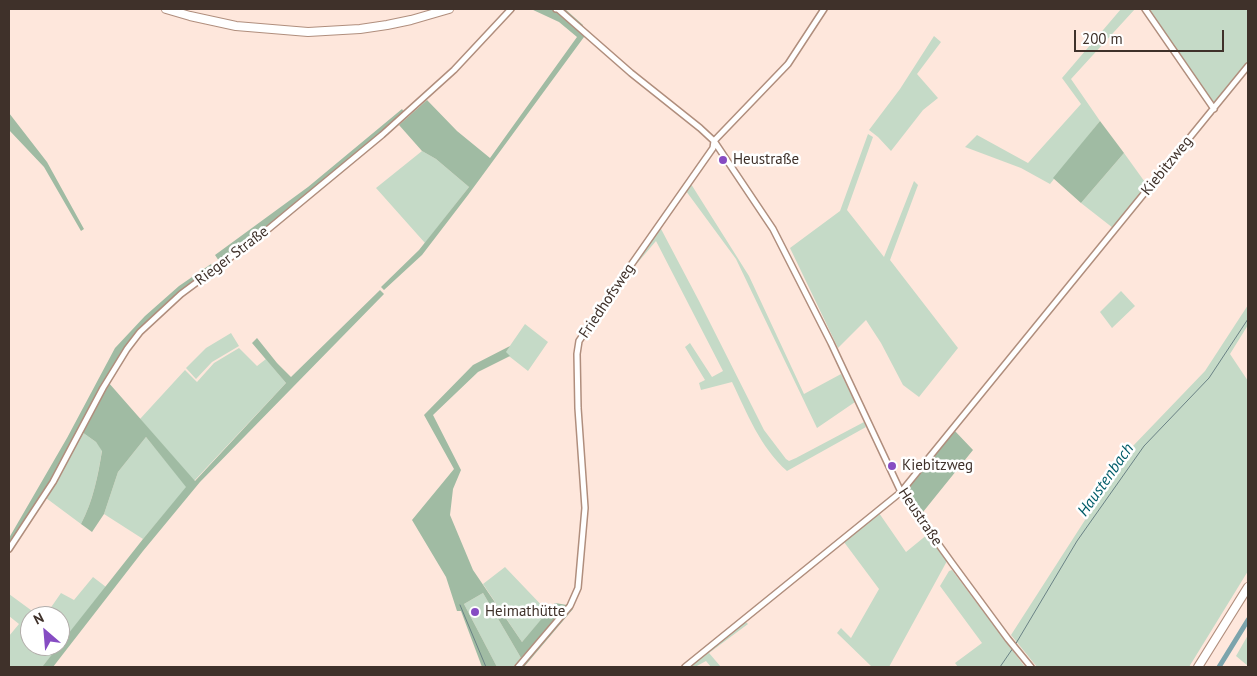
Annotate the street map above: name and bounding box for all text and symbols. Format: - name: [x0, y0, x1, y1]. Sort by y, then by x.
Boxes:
- scale bar: [1077, 20, 1227, 52]
- text: 200 m: [1082, 29, 1123, 48]
- street label: Kiebitzweg: [1138, 133, 1196, 199]
- place label: Heustraße: [733, 151, 799, 169]
- marker: Heustraße: [717, 154, 729, 166]
- street label: Rieger Straße: [192, 223, 272, 289]
- street label: Friedhofsweg: [575, 260, 639, 342]
- water label: Haustenbach: [1074, 440, 1138, 520]
- place label: Kiebitzweg: [902, 457, 973, 475]
- marker: Kiebitzweg: [886, 460, 898, 472]
- street label: Heustraße: [894, 485, 946, 549]
- place label: Heimathütte: [485, 603, 565, 621]
- north arrow: [20, 606, 70, 656]
- marker: Heimathütte: [469, 606, 481, 618]
- text: N: [30, 608, 47, 629]

